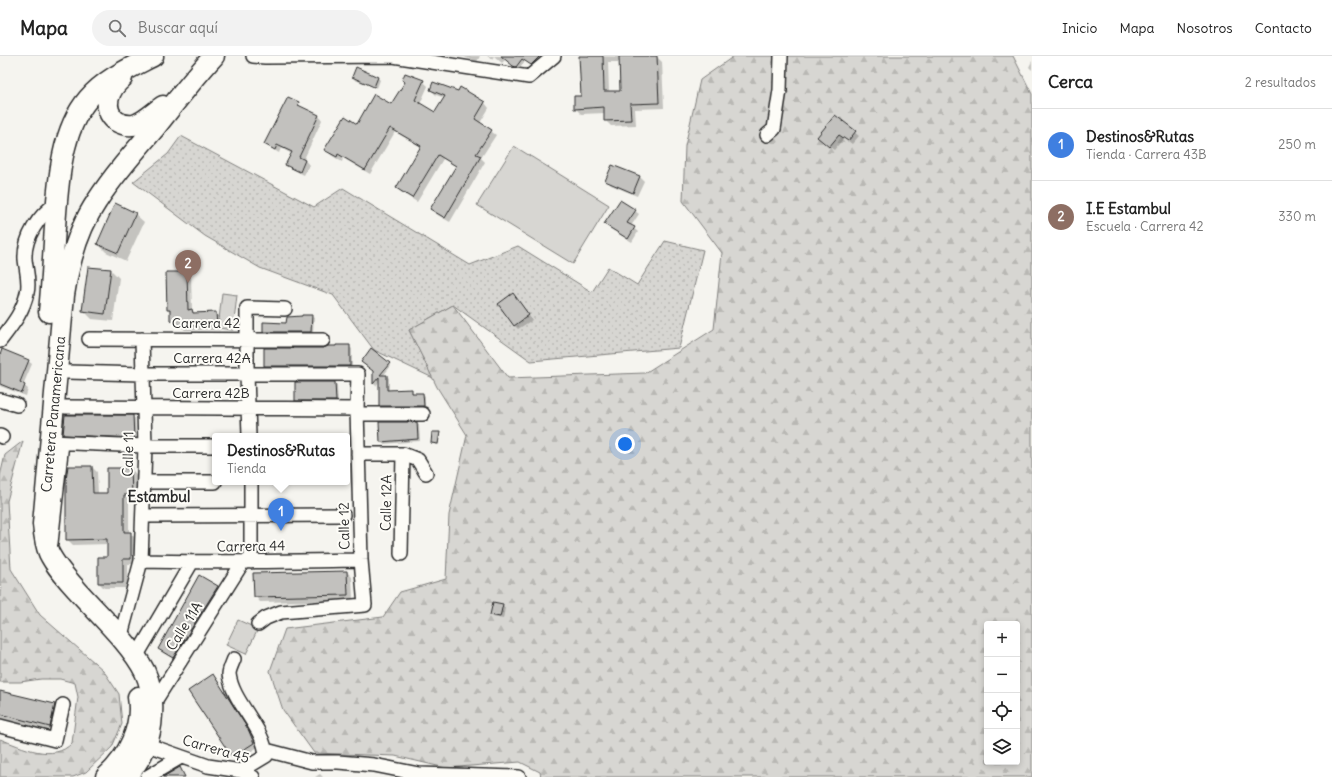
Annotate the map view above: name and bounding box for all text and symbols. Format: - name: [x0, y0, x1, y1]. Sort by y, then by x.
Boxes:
- search box: [92, 10, 372, 46]
- text: Mapa: [20, 16, 68, 40]
- icon: search: [106, 17, 128, 39]
- text: Buscar aquí: [138, 18, 218, 37]
- text: Inicio: [1062, 19, 1097, 37]
- text: Mapa: [1119, 19, 1155, 37]
- text: Nosotros: [1177, 19, 1233, 37]
- text: Contacto: [1255, 19, 1312, 37]
- text: Cerca: [1048, 71, 1093, 93]
- text: 2 resultados: [1245, 74, 1316, 91]
- text: Destinos&Rutas: [1086, 127, 1194, 146]
- text: 1: [1058, 136, 1064, 153]
- text: 250 m: [1278, 136, 1316, 153]
- text: Tienda · Carrera 43B: [1086, 146, 1207, 163]
- text: I.E Estambul: [1086, 199, 1171, 218]
- text: 2: [1057, 208, 1065, 225]
- text: 330 m: [1278, 208, 1316, 225]
- text: Escuela · Carrera 42: [1086, 218, 1204, 235]
- pin: 2: [175, 250, 201, 283]
- street label: Carrera 42: [172, 314, 240, 332]
- street label: Carretera Panamericana: [37, 335, 69, 493]
- street label: Carrera 42A: [173, 349, 251, 367]
- street label: Carrera 42B: [172, 384, 250, 402]
- street label: Calle 11: [119, 431, 137, 477]
- popup: [212, 433, 350, 485]
- your location: [615, 434, 635, 454]
- text: Destinos&Rutas: [227, 441, 335, 460]
- text: Tienda: [227, 460, 266, 477]
- street label: Calle 12A: [377, 475, 395, 531]
- district label: Estambul: [128, 487, 190, 506]
- pin: 1: [268, 498, 294, 531]
- street label: Calle 12: [335, 502, 353, 550]
- street label: Carrera 44: [216, 536, 286, 556]
- street label: Calle 11A: [162, 598, 206, 654]
- map controls: [984, 621, 1020, 765]
- button: +: [984, 621, 1020, 657]
- button: −: [984, 657, 1020, 693]
- button: locate: [984, 693, 1020, 729]
- button: layers: [984, 729, 1020, 765]
- street label: Carrera 45: [181, 731, 251, 767]

